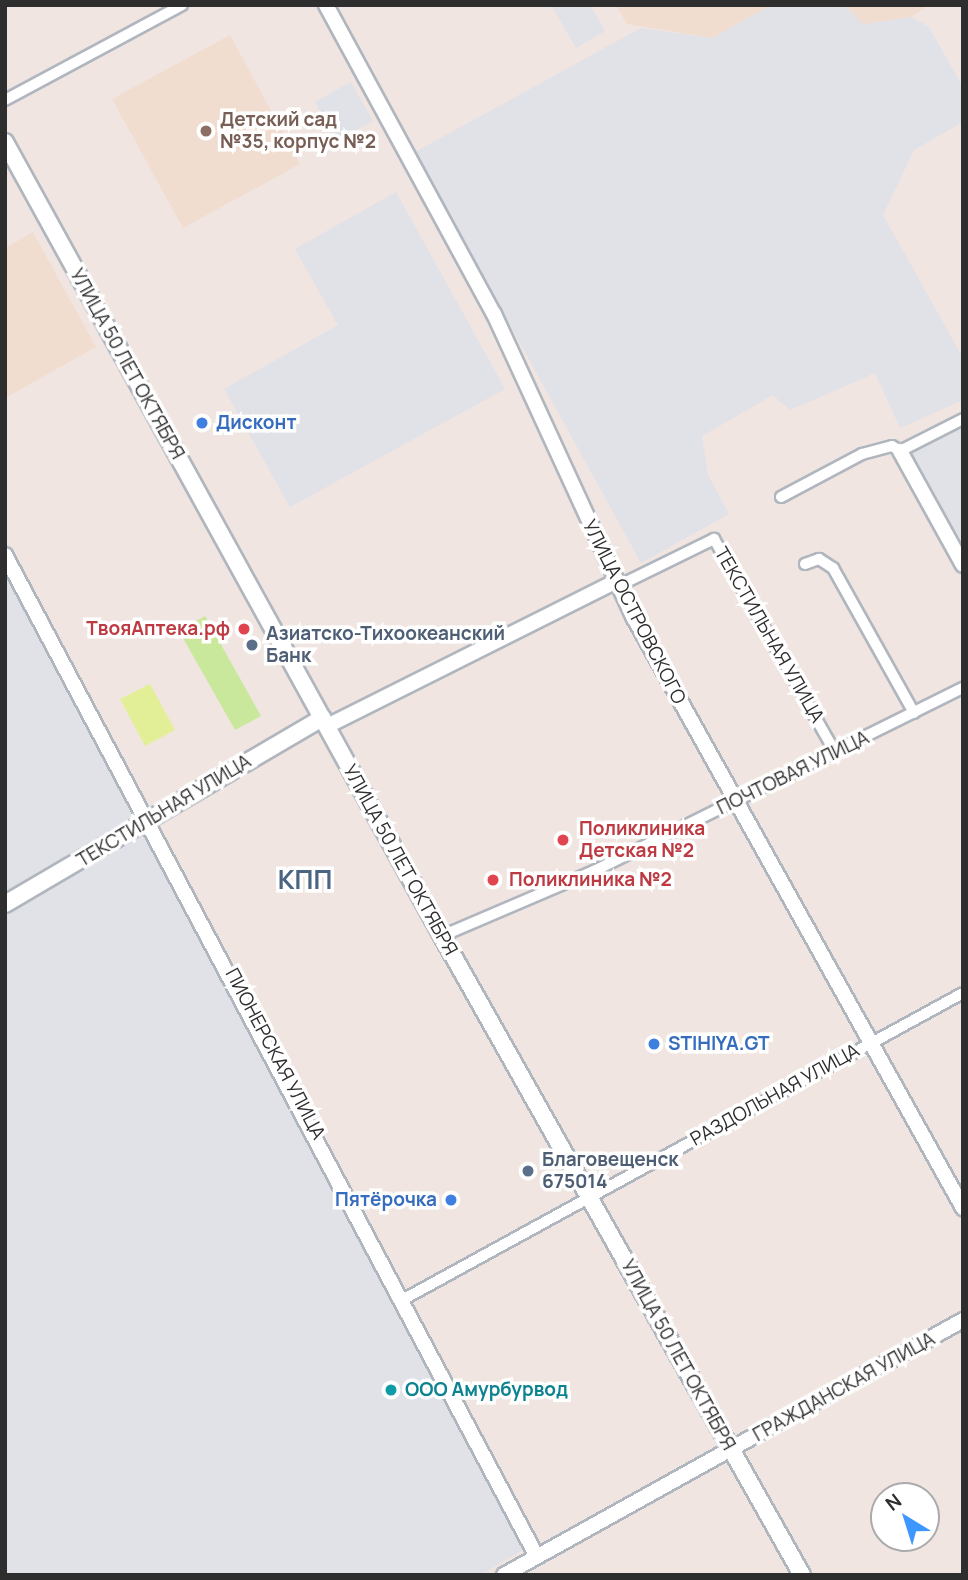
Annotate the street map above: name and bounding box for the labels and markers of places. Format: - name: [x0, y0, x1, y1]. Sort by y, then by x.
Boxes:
- place label: Детский сад №35, корпус №2: [220, 109, 376, 153]
- marker: Детский сад №35, корпус №2: [198, 123, 214, 139]
- place label: Дисконт: [216, 412, 296, 434]
- marker: Дисконт: [194, 415, 210, 431]
- place label: ТвояАптека.рф: [86, 618, 230, 640]
- marker: ТвояАптека.рф: [236, 621, 252, 637]
- place label: Азиатско-Тихоокеанский Банк: [266, 623, 505, 667]
- marker: Азиатско-Тихоокеанский Банк: [244, 637, 260, 653]
- place label: Поликлиника Детская №2: [579, 818, 705, 862]
- marker: Поликлиника Детская №2: [553, 830, 573, 850]
- place label: Поликлиника №2: [509, 869, 672, 891]
- marker: Поликлиника №2: [483, 870, 503, 890]
- place label: STIHIYA.GT: [668, 1033, 769, 1055]
- marker: STIHIYA.GT: [646, 1036, 662, 1052]
- place label: Благовещенск 675014: [542, 1149, 679, 1193]
- marker: Благовещенск 675014: [520, 1163, 536, 1179]
- place label: Пятёрочка: [335, 1189, 437, 1211]
- marker: Пятёрочка: [443, 1192, 459, 1208]
- place label: ООО Амурбурвод: [405, 1379, 568, 1401]
- marker: ООО Амурбурвод: [383, 1382, 399, 1398]

